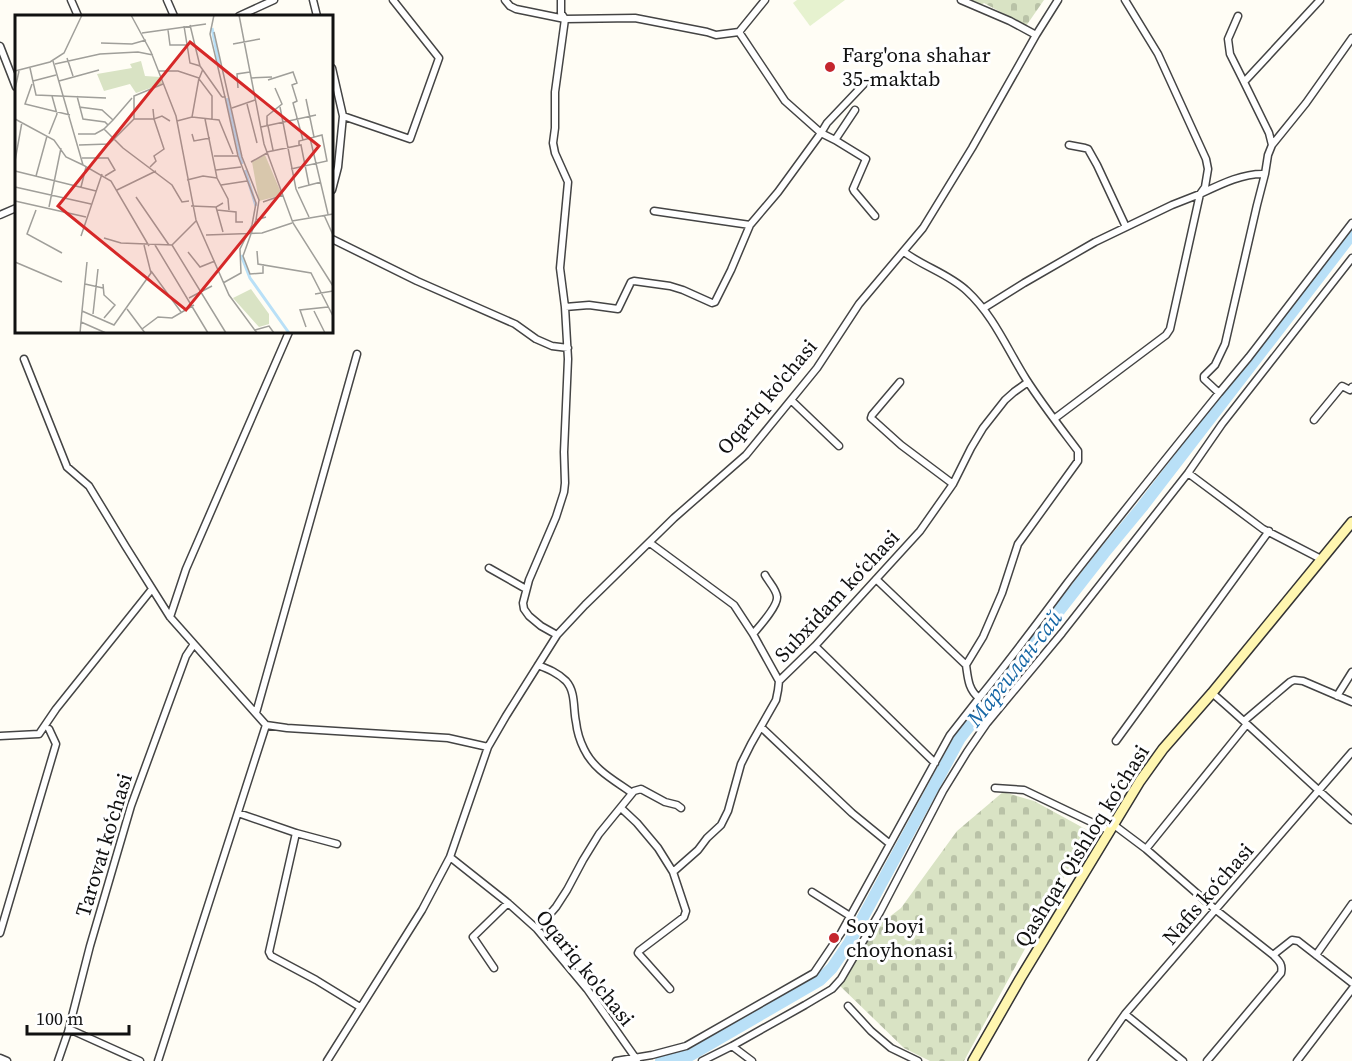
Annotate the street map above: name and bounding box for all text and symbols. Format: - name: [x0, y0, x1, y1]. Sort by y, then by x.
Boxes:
- inset map: [15, 15, 333, 333]
- place label: Farg'ona shahar 35-maktab: [842, 40, 991, 93]
- marker: Farg'ona shahar 35-maktab: [823, 60, 837, 74]
- street label: Oqariq ko'chasi: [710, 333, 823, 460]
- street label: Subxidam koʻchasi: [768, 523, 906, 668]
- water label: Маргилан-сай: [959, 603, 1069, 733]
- street label: Qashqar Qishloq koʻchasi: [1007, 739, 1156, 952]
- street label: Tarovat koʻchasi: [68, 769, 139, 920]
- street label: Nafis koʻchasi: [1155, 837, 1260, 951]
- street label: Oqariq ko'chasi: [529, 903, 641, 1032]
- place label: Soy boyi choyhonasi: [846, 911, 953, 964]
- marker: Soy boyi choyhonasi: [827, 931, 841, 945]
- scale bar: [27, 998, 129, 1036]
- text: 100 m: [36, 1006, 83, 1031]

